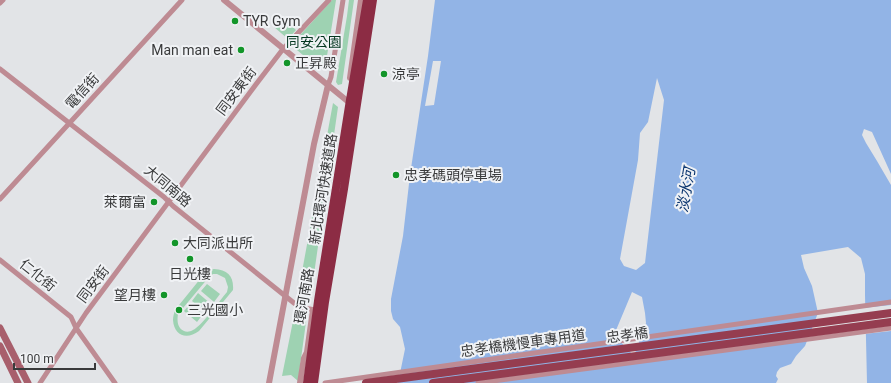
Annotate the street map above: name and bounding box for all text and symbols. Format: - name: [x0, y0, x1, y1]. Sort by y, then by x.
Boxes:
- place label: TYR Gym: [243, 13, 300, 29]
- marker: TYR Gym: [230, 16, 240, 26]
- park label: 同安公園: [286, 34, 342, 50]
- place label: Man man eat: [151, 42, 233, 58]
- marker: Man man eat: [236, 45, 246, 55]
- place label: 正昇殿: [295, 55, 337, 71]
- marker: 正昇殿: [282, 58, 292, 68]
- street label: 同安東街: [213, 64, 259, 118]
- place label: 涼亭: [392, 66, 420, 82]
- marker: 涼亭: [379, 69, 389, 79]
- street label: 電信街: [62, 70, 102, 112]
- street label: 新北環河快速道路: [306, 132, 340, 246]
- street label: 大同南路: [141, 162, 195, 210]
- water label: 淡水河: [673, 163, 699, 214]
- place label: 忠孝碼頭停車場: [404, 167, 502, 183]
- marker: 忠孝碼頭停車場: [391, 170, 401, 180]
- place label: 萊爾富: [104, 194, 146, 210]
- marker: 萊爾富: [149, 197, 159, 207]
- place label: 大同派出所: [183, 235, 253, 251]
- marker: 大同派出所: [170, 238, 180, 248]
- marker: 日光樓: [185, 254, 195, 264]
- street label: 仁化街: [17, 256, 59, 294]
- street label: 同安街: [74, 262, 112, 306]
- place label: 日光樓: [169, 266, 211, 282]
- street label: 環河南路: [291, 267, 317, 325]
- place label: 望月樓: [114, 287, 156, 303]
- marker: 望月樓: [159, 290, 169, 300]
- place label: 三光國小: [187, 302, 243, 318]
- marker: 三光國小: [174, 305, 184, 315]
- street label: 忠孝橋: [605, 324, 649, 346]
- street label: 忠孝橋機慢車專用道: [459, 326, 587, 360]
- scale bar: [14, 345, 95, 371]
- text: 100 m: [20, 352, 54, 366]

